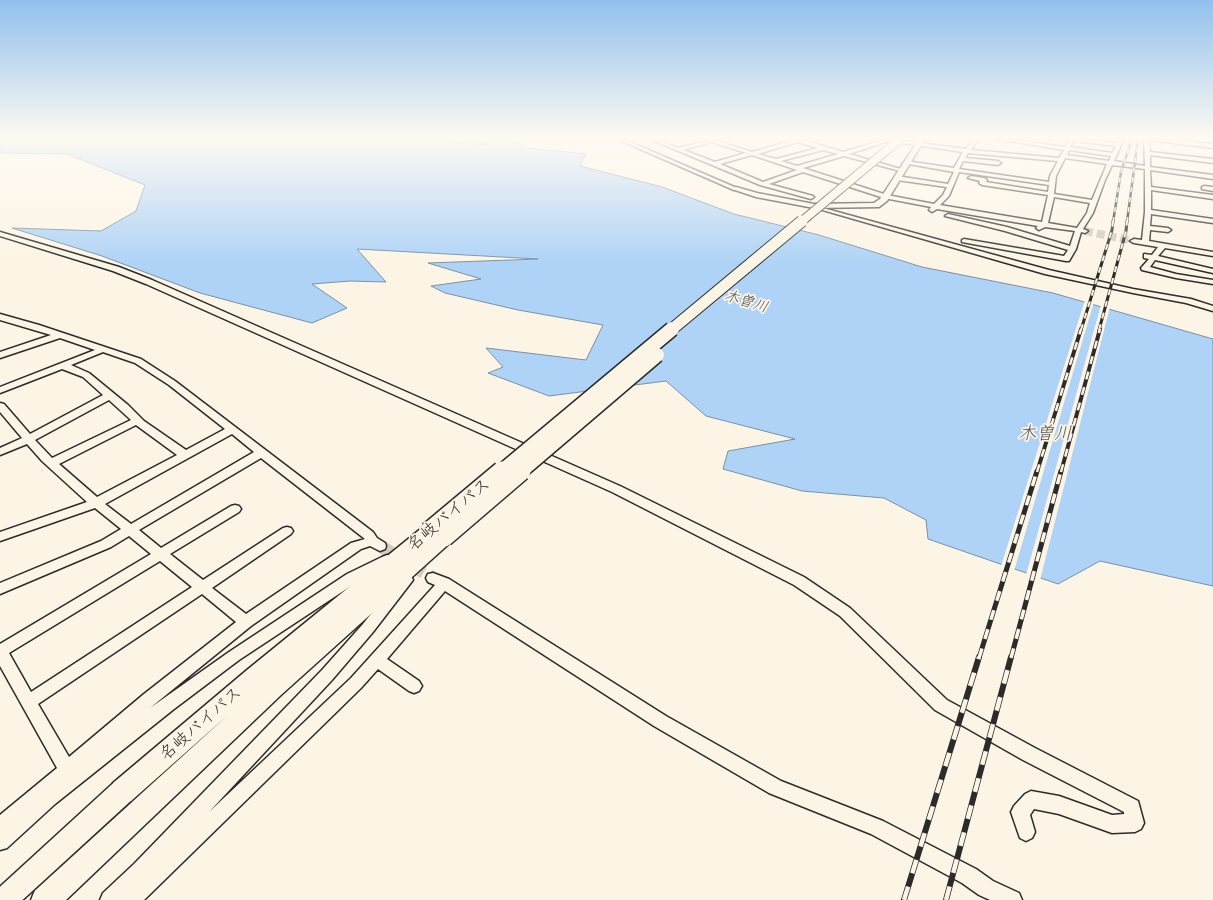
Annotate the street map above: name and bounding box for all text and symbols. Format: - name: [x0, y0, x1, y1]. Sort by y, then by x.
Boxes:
- water label: 木曽川: [722, 287, 770, 317]
- water label: 木曽川: [1018, 423, 1072, 445]
- street label: 名岐バイパス: [403, 474, 495, 556]
- street label: 名岐バイパス: [156, 683, 246, 765]

